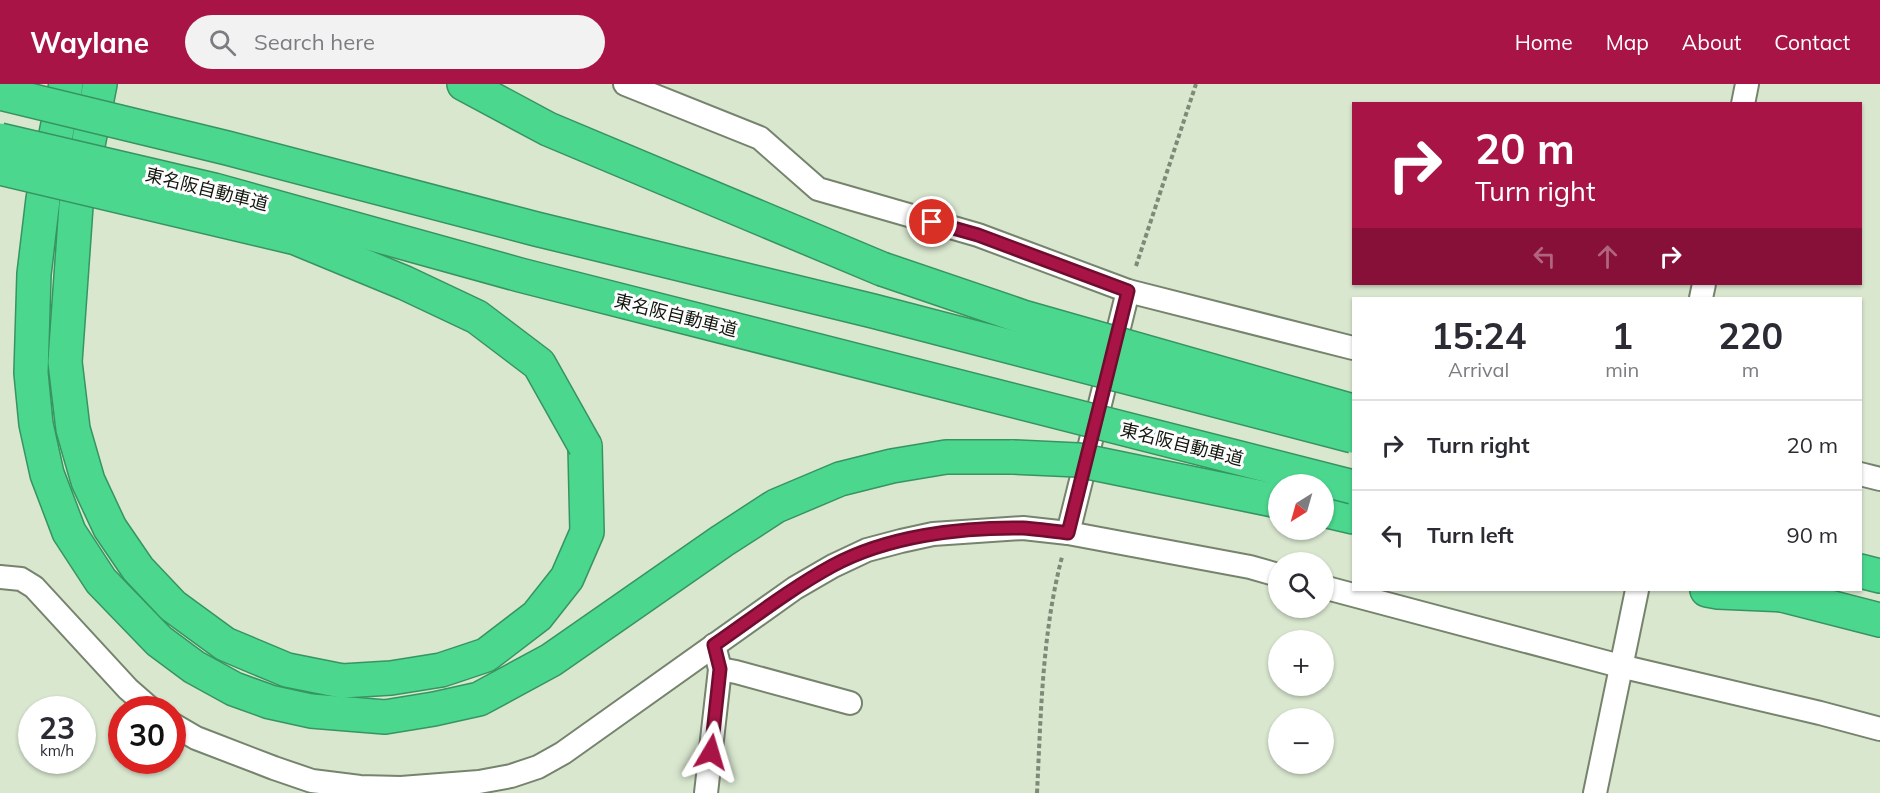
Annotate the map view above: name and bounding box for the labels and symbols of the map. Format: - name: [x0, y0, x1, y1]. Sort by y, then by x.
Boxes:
- street label: 東名阪自動車道: [143, 163, 271, 215]
- pin: [906, 196, 957, 247]
- street label: 東名阪自動車道: [612, 289, 740, 341]
- street label: 東名阪自動車道: [1118, 418, 1246, 470]
- north arrow: [1268, 474, 1334, 540]
- speed limit sign: 30: [108, 696, 186, 774]
- position arrow: [679, 720, 743, 784]

